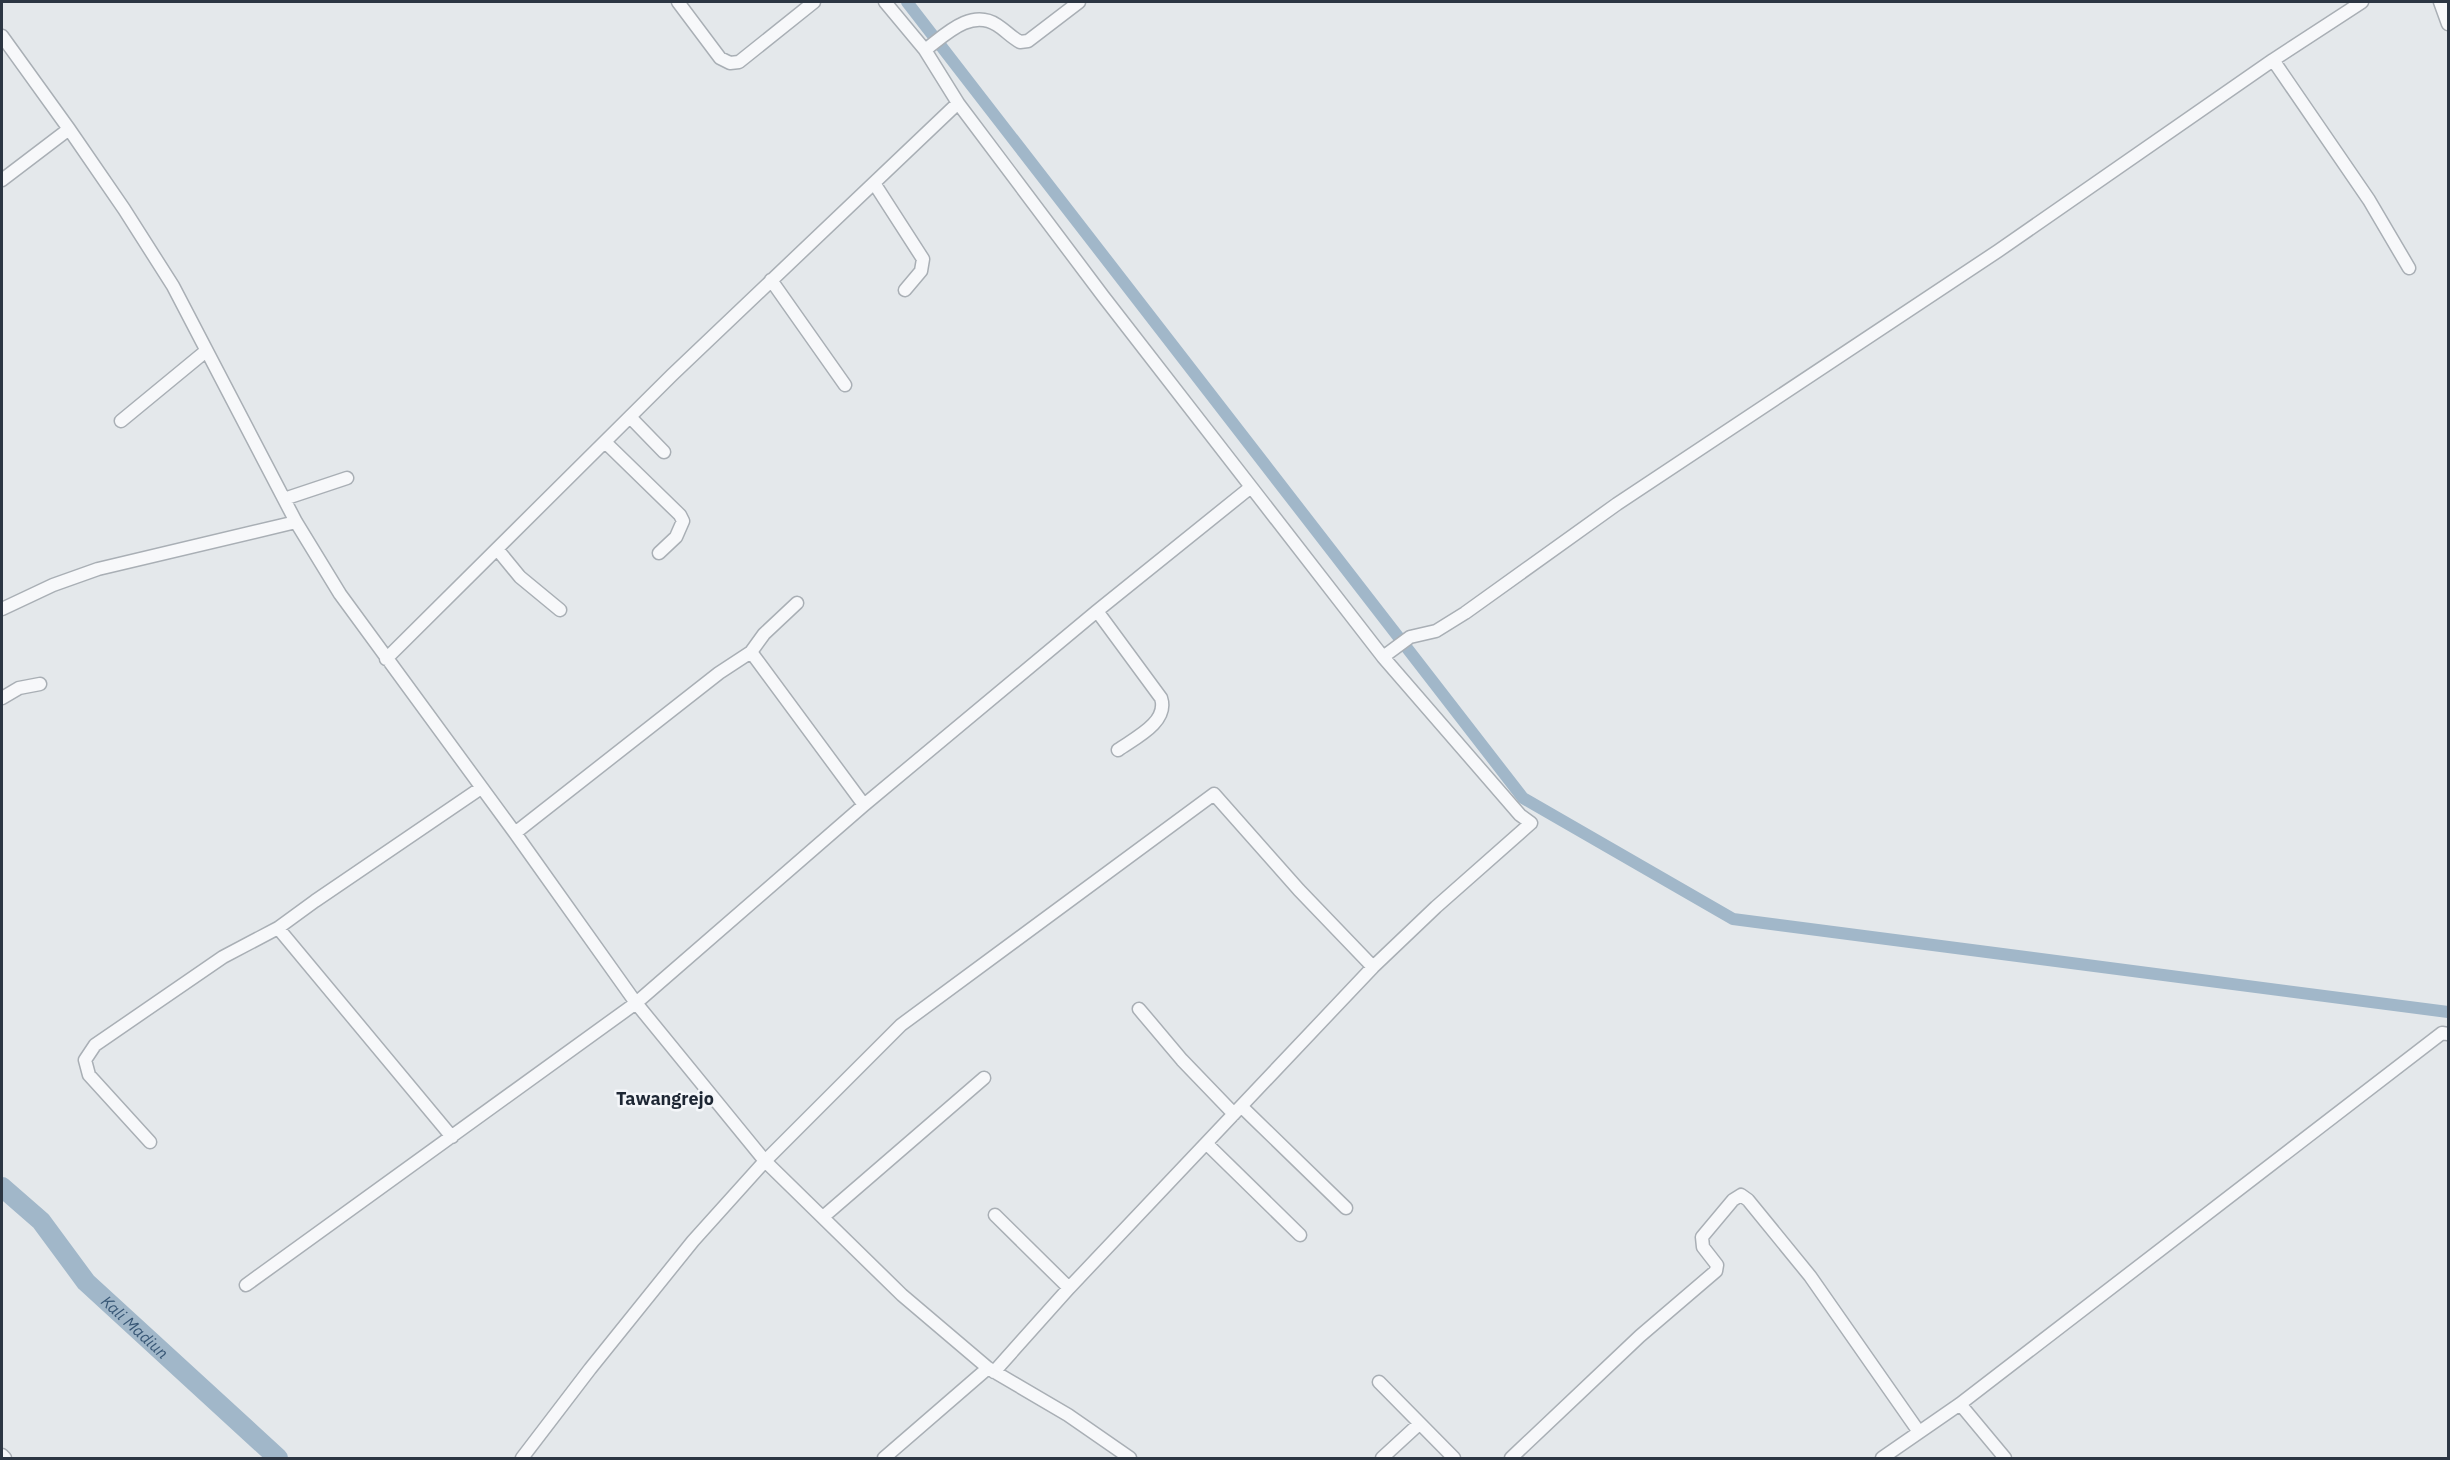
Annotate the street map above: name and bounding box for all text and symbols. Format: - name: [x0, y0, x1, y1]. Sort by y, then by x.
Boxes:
- district label: Tawangrejo: [616, 1087, 714, 1110]
- water label: Kali Madiun: [97, 1291, 173, 1363]

